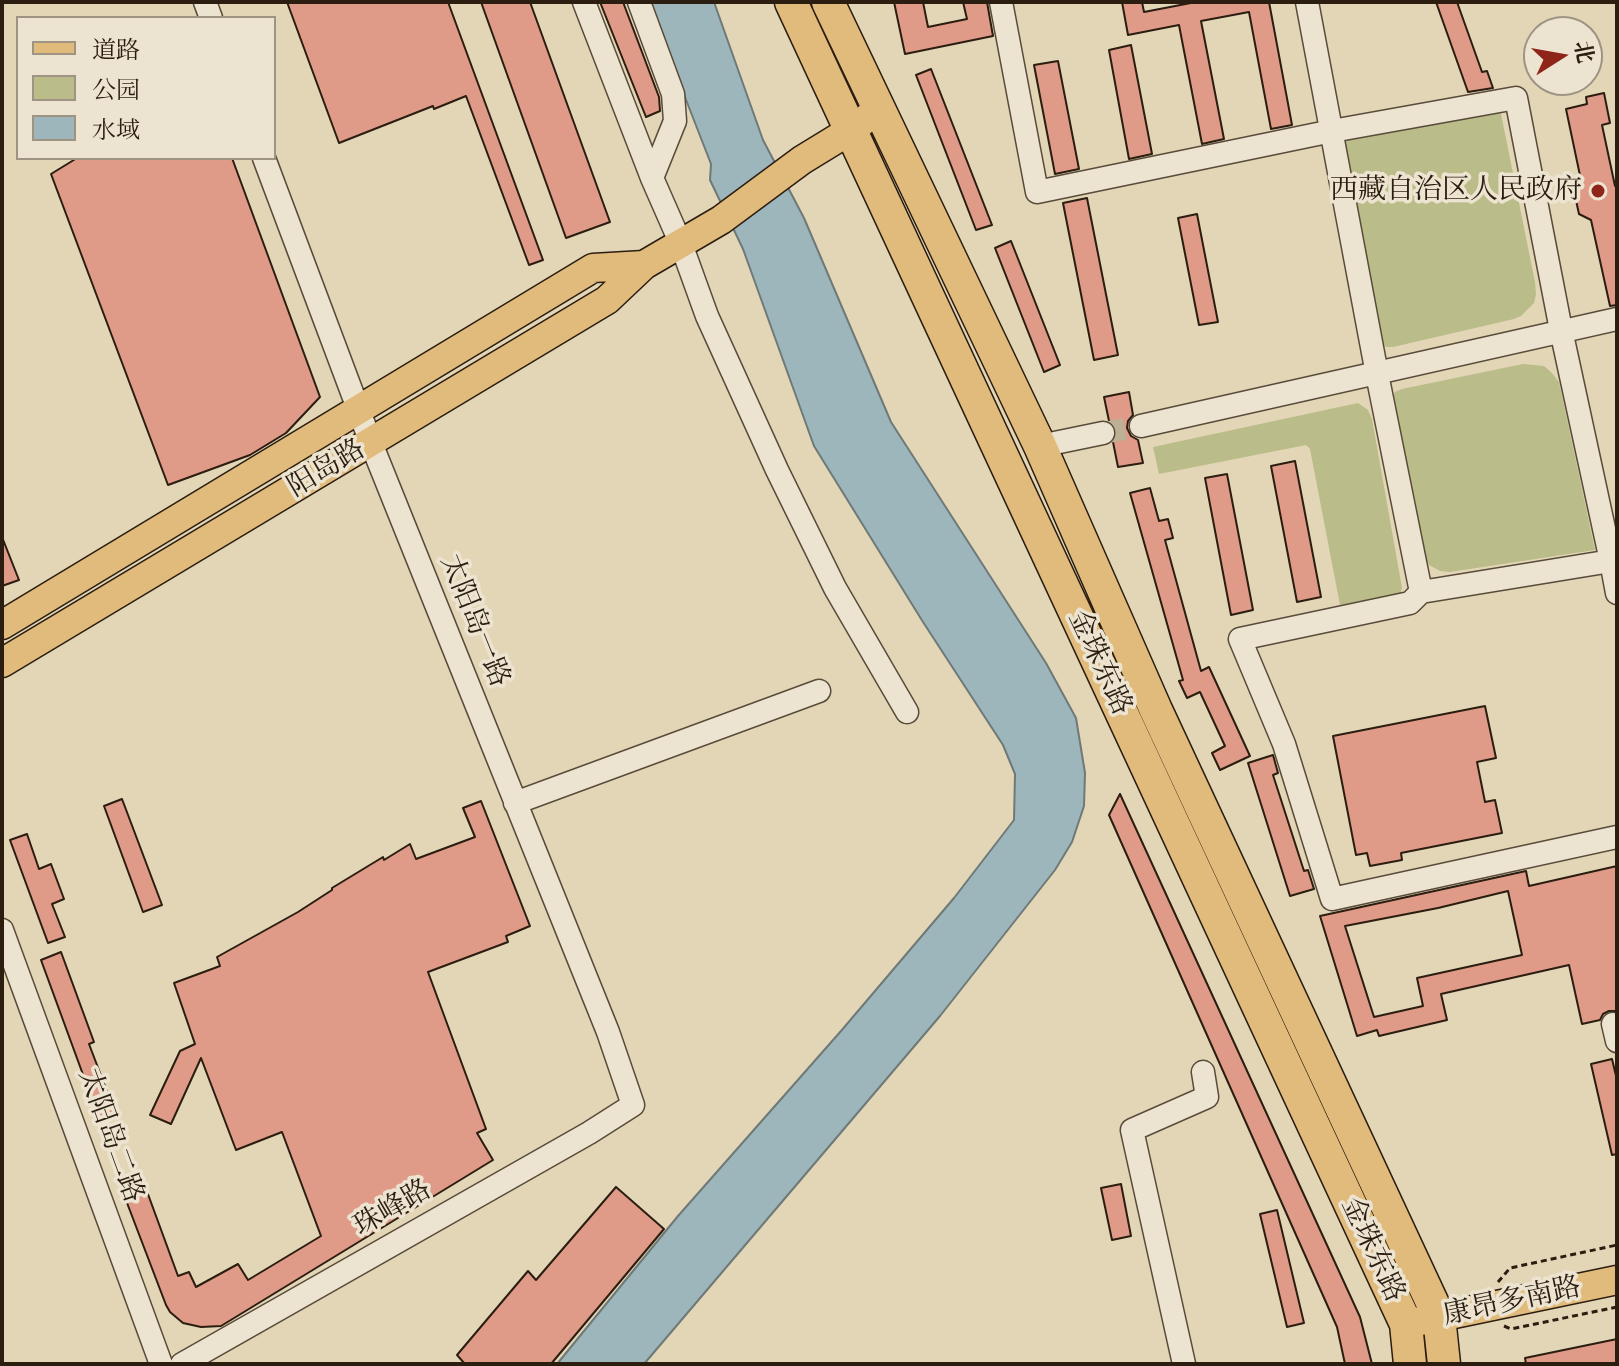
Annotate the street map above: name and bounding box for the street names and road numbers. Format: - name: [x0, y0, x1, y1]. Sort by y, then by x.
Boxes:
- street label: 阳岛路: [282, 433, 372, 505]
- street label: 太阳岛一路: [432, 550, 516, 692]
- street label: 金珠东路: [1060, 605, 1138, 721]
- street label: 太阳岛二路: [70, 1064, 150, 1208]
- street label: 珠峰路: [348, 1173, 438, 1245]
- street label: 金珠东路: [1333, 1192, 1411, 1308]
- street label: 康昂多南路: [1440, 1271, 1584, 1333]

